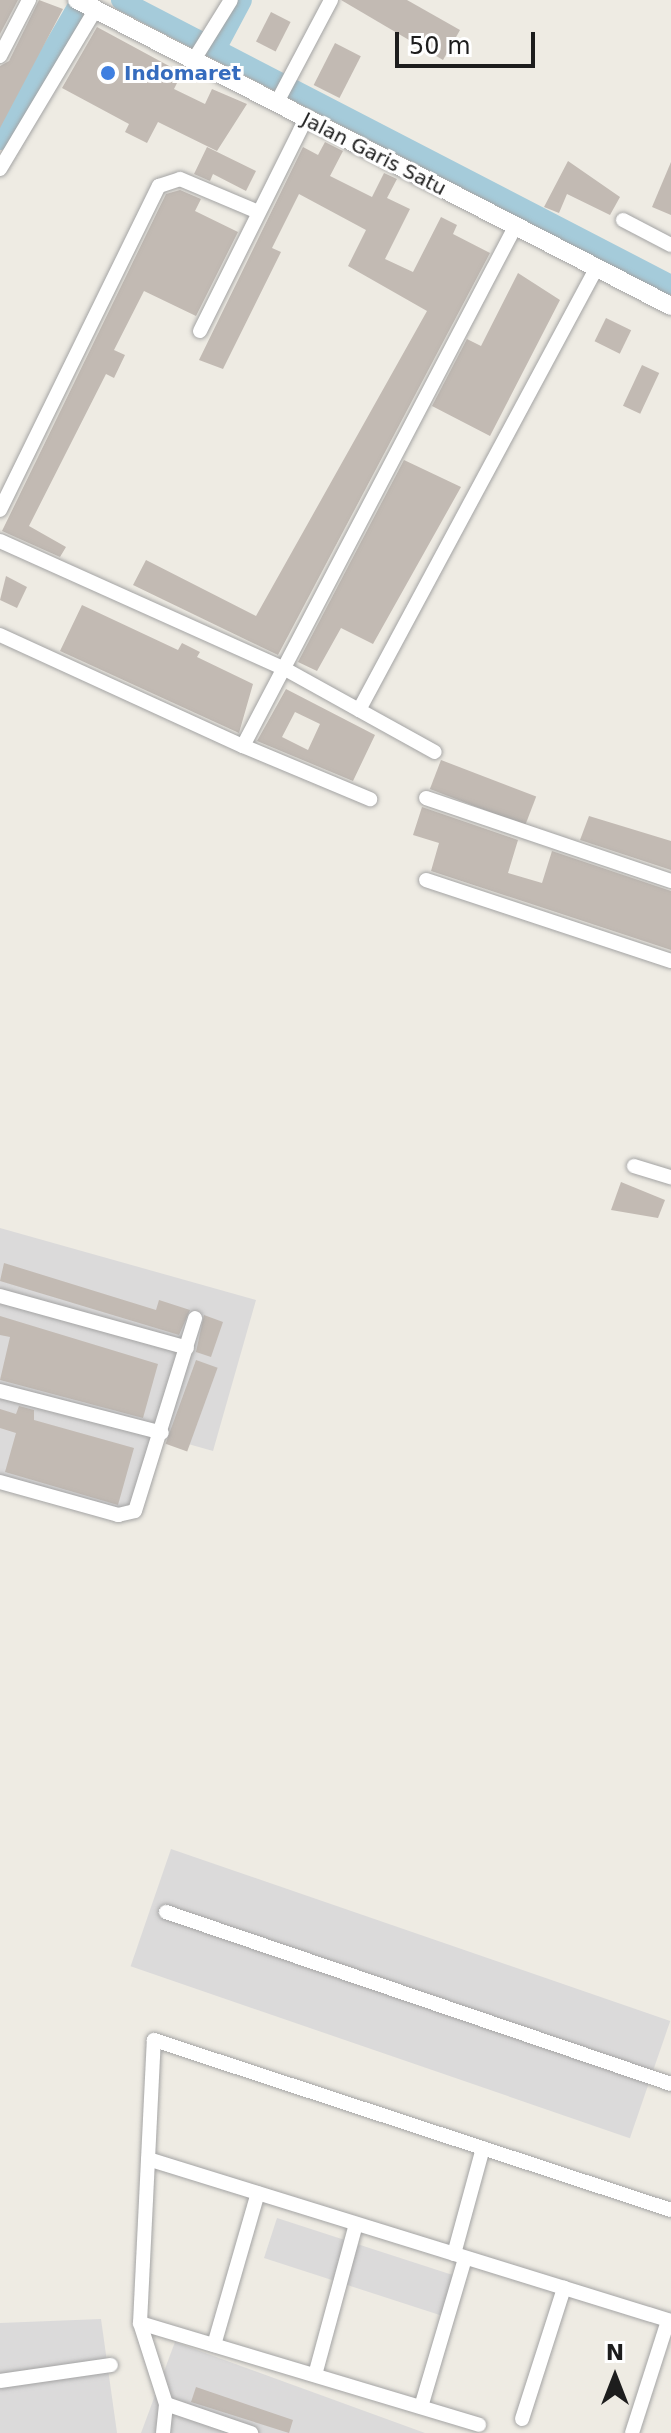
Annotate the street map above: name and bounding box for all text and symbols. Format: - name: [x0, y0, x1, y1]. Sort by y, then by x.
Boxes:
- scale bar: [399, 16, 539, 66]
- text: 50 m: [409, 32, 471, 60]
- place label: Indomaret: [124, 61, 241, 85]
- marker: Indomaret: [99, 64, 117, 82]
- street label: Jalan Garis Satu: [298, 107, 450, 201]
- north arrow: [575, 2337, 655, 2417]
- text: N: [606, 2340, 624, 2365]

